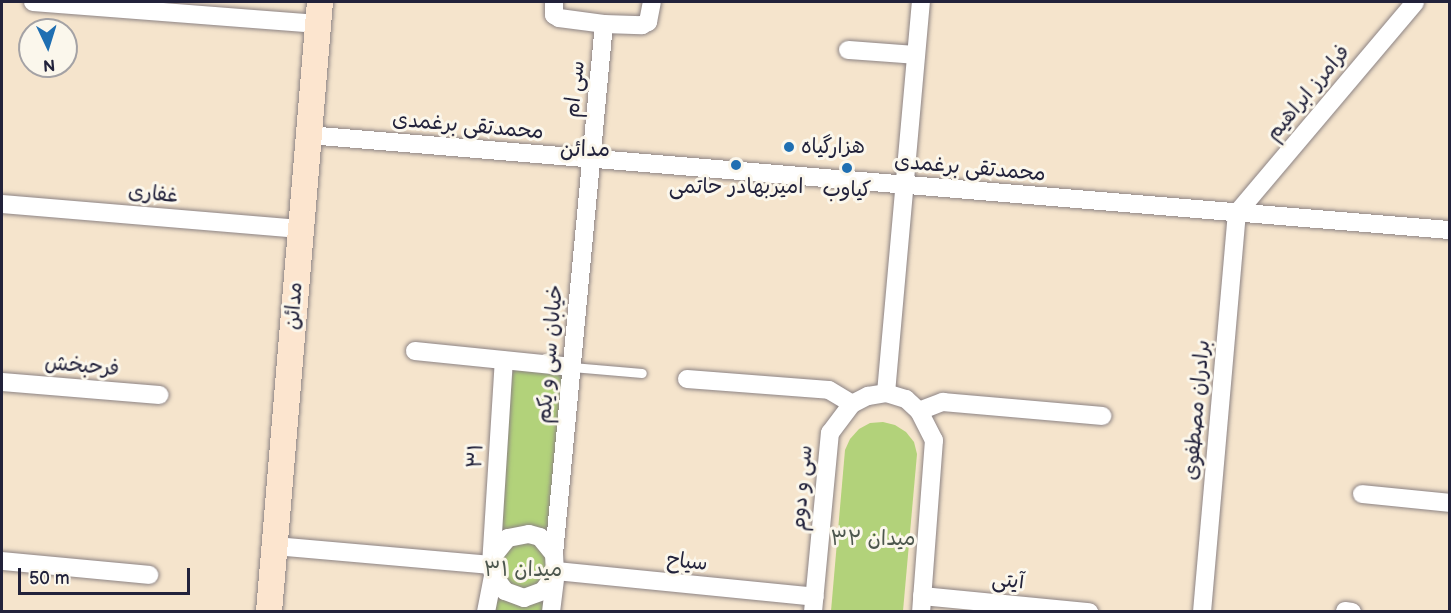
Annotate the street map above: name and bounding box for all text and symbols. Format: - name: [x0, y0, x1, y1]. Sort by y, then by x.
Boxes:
- north arrow: [18, 18, 78, 78]
- street label: فرامرز ابراهیم: [1261, 40, 1355, 146]
- text: N: [42, 55, 56, 74]
- street label: سی ام: [559, 59, 591, 119]
- street label: محمدتقی برغمدی: [391, 107, 545, 145]
- place label: هزارگیاه: [801, 134, 865, 160]
- district label: مدائن: [560, 137, 610, 163]
- marker: هزارگیاه: [782, 140, 796, 154]
- street label: محمدتقی برغمدی: [893, 149, 1047, 187]
- marker: امیربهادر حاتمی: [729, 158, 743, 172]
- marker: کیاوب: [840, 161, 854, 175]
- place label: امیربهادر حاتمی: [669, 174, 803, 200]
- place label: کیاوب: [822, 177, 872, 203]
- street label: غفاری: [127, 179, 179, 209]
- street label: مدائن: [280, 281, 308, 331]
- street label: خیابان سی و یکم: [531, 284, 569, 424]
- street label: برادران مصطفوی: [1178, 339, 1216, 481]
- street label: فرحبخش: [44, 350, 120, 382]
- street label: ۳۱: [463, 443, 489, 469]
- street label: سی و دوم: [786, 444, 818, 532]
- park label: میدان ۳۲: [831, 526, 915, 552]
- street label: سیاح: [665, 547, 709, 577]
- scale bar: [21, 556, 194, 594]
- park label: میدان ۳۱: [484, 557, 562, 583]
- street label: آیتی: [991, 567, 1025, 595]
- text: 50 m: [29, 568, 70, 589]

